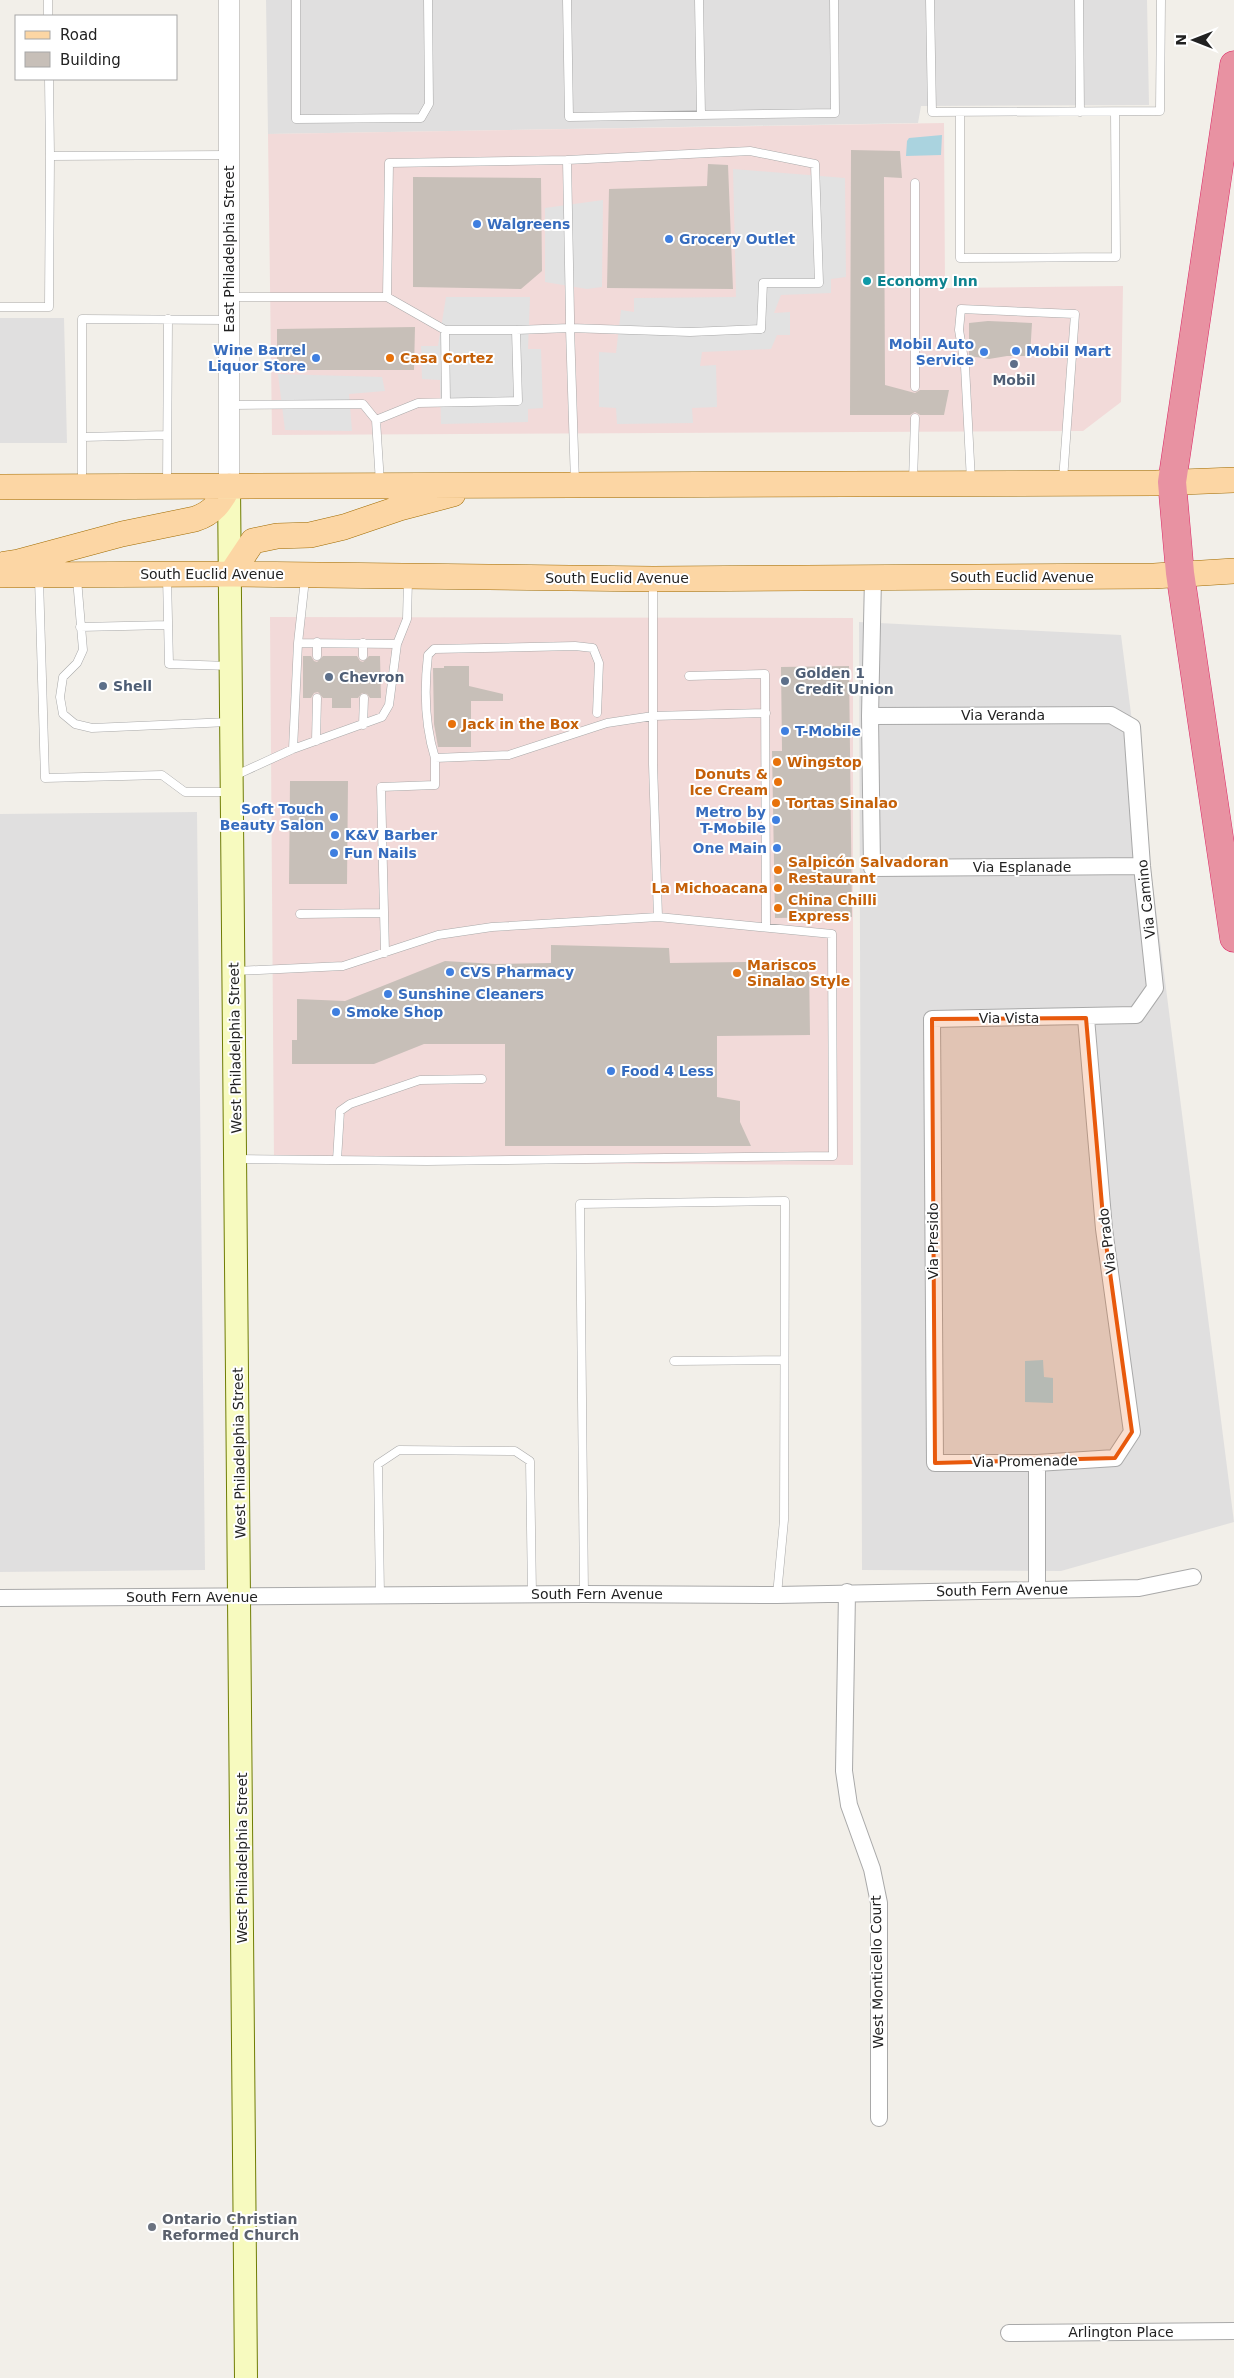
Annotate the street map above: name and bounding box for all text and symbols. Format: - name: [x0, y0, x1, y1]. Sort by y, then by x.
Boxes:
- legend: [15, 15, 178, 80]
- north arrow: [1169, 15, 1219, 65]
- text: Road: [60, 26, 98, 44]
- text: N: [1173, 34, 1189, 46]
- text: Building: [60, 51, 121, 69]
- street label: East Philadelphia Street: [221, 165, 237, 332]
- place label: Walgreens: [487, 216, 570, 232]
- marker: Walgreens: [471, 218, 483, 230]
- place label: Grocery Outlet: [679, 231, 796, 247]
- marker: Grocery Outlet: [663, 233, 675, 245]
- place label: Economy Inn: [877, 273, 978, 289]
- marker: Economy Inn: [861, 275, 873, 287]
- place label: Mobil Auto Service: [889, 336, 974, 368]
- place label: Wine Barrel Liquor Store: [208, 342, 306, 374]
- place label: Mobil Mart: [1026, 343, 1111, 359]
- marker: Mobil Mart: [1010, 345, 1022, 357]
- marker: Mobil Auto Service: [978, 346, 990, 358]
- place label: Casa Cortez: [400, 350, 494, 366]
- marker: Wine Barrel Liquor Store: [310, 352, 322, 364]
- marker: Casa Cortez: [384, 352, 396, 364]
- marker: Mobil: [1008, 358, 1020, 370]
- place label: Mobil: [992, 372, 1036, 388]
- street label: South Euclid Avenue: [140, 566, 284, 582]
- street label: South Euclid Avenue: [950, 569, 1094, 585]
- street label: South Euclid Avenue: [545, 570, 689, 586]
- place label: Golden 1 Credit Union: [795, 665, 894, 697]
- place label: Chevron: [339, 669, 404, 685]
- marker: Chevron: [323, 671, 335, 683]
- marker: Golden 1 Credit Union: [779, 675, 791, 687]
- place label: Shell: [113, 678, 152, 694]
- marker: Shell: [97, 680, 109, 692]
- street label: Via Veranda: [961, 707, 1045, 723]
- place label: Jack in the Box: [461, 716, 579, 732]
- marker: Jack in the Box: [446, 718, 458, 730]
- place label: T-Mobile: [795, 723, 861, 739]
- marker: T-Mobile: [779, 725, 791, 737]
- place label: Wingstop: [787, 754, 862, 770]
- marker: Wingstop: [771, 756, 783, 768]
- place label: Donuts & Ice Cream: [689, 766, 768, 798]
- marker: Donuts & Ice Cream: [772, 776, 784, 788]
- place label: Tortas Sinalao: [786, 795, 898, 811]
- marker: Tortas Sinalao: [770, 797, 782, 809]
- place label: Soft Touch Beauty Salon: [220, 801, 324, 833]
- place label: Metro by T-Mobile: [695, 804, 766, 836]
- marker: Soft Touch Beauty Salon: [328, 811, 340, 823]
- marker: Metro by T-Mobile: [770, 814, 782, 826]
- place label: K&V Barber: [345, 827, 437, 843]
- marker: K&V Barber: [329, 829, 341, 841]
- place label: One Main: [693, 840, 767, 856]
- marker: One Main: [771, 842, 783, 854]
- place label: Fun Nails: [344, 845, 417, 861]
- marker: Fun Nails: [328, 847, 340, 859]
- place label: Salpicón Salvadoran Restaurant: [788, 854, 949, 886]
- street label: Via Esplanade: [973, 859, 1071, 875]
- street label: Via Camino: [1134, 859, 1158, 939]
- marker: Salpicón Salvadoran Restaurant: [772, 864, 784, 876]
- place label: La Michoacana: [652, 880, 768, 896]
- marker: La Michoacana: [772, 882, 784, 894]
- place label: China Chilli Express: [788, 892, 877, 924]
- marker: China Chilli Express: [772, 902, 784, 914]
- place label: Mariscos Sinalao Style: [747, 957, 850, 989]
- street label: West Philadelphia Street: [225, 962, 244, 1134]
- place label: CVS Pharmacy: [460, 964, 574, 980]
- marker: CVS Pharmacy: [444, 966, 456, 978]
- marker: Mariscos Sinalao Style: [731, 967, 743, 979]
- place label: Sunshine Cleaners: [398, 986, 544, 1002]
- marker: Sunshine Cleaners: [382, 988, 394, 1000]
- place label: Smoke Shop: [346, 1004, 443, 1020]
- marker: Smoke Shop: [330, 1006, 342, 1018]
- street label: Via Vista: [979, 1010, 1039, 1026]
- place label: Food 4 Less: [621, 1063, 714, 1079]
- marker: Food 4 Less: [605, 1065, 617, 1077]
- street label: Via Presido: [925, 1202, 941, 1280]
- street label: Via Prado: [1095, 1207, 1119, 1275]
- street label: West Philadelphia Street: [229, 1367, 248, 1539]
- street label: Via Promenade: [972, 1452, 1078, 1470]
- street label: South Fern Avenue: [936, 1581, 1068, 1599]
- street label: South Fern Avenue: [531, 1586, 663, 1602]
- street label: South Fern Avenue: [126, 1589, 258, 1605]
- street label: West Philadelphia Street: [234, 1772, 250, 1944]
- street label: West Monticello Court: [868, 1895, 886, 2049]
- place label: Ontario Christian Reformed Church: [162, 2211, 299, 2243]
- marker: Ontario Christian Reformed Church: [146, 2221, 158, 2233]
- street label: Arlington Place: [1068, 2324, 1174, 2340]

